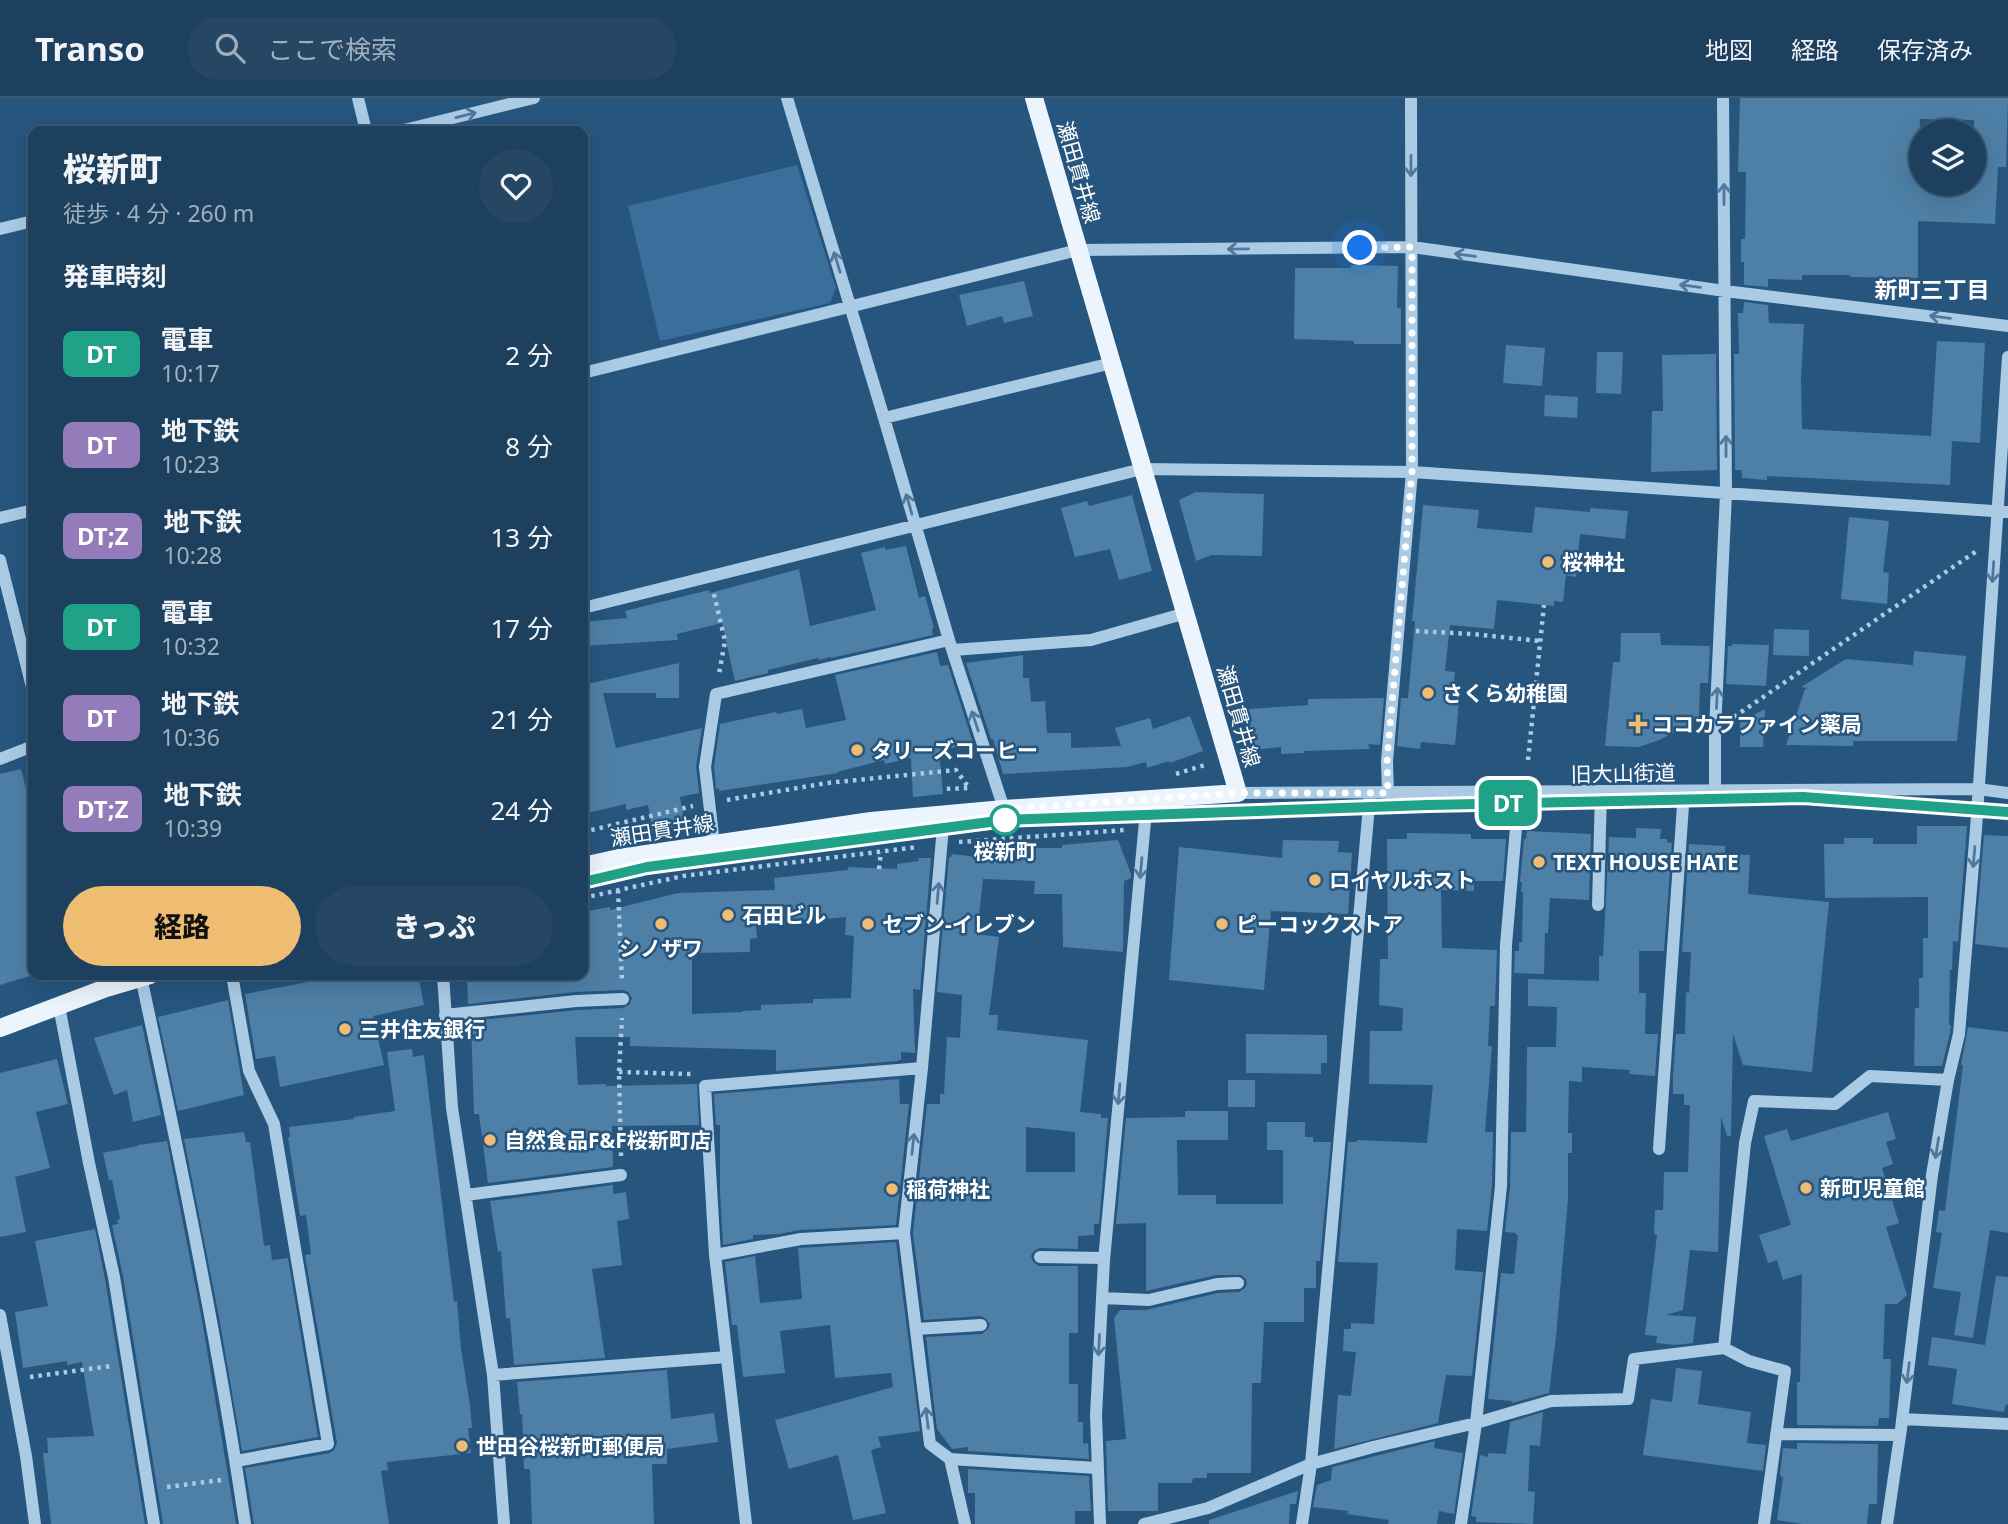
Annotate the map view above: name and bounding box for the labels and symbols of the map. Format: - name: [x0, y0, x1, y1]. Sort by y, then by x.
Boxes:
- one-way arrow: [454, 108, 477, 121]
- street label: 瀬田貫井線: [1051, 118, 1107, 226]
- one-way arrow: [1404, 154, 1418, 177]
- one-way arrow: [1717, 183, 1731, 206]
- your location: [1342, 230, 1377, 265]
- one-way arrow: [1227, 242, 1250, 256]
- one-way arrow: [1454, 248, 1477, 261]
- one-way arrow: [830, 251, 843, 273]
- district label: 新町三丁目: [1875, 273, 1990, 305]
- one-way arrow: [1679, 279, 1702, 292]
- one-way arrow: [1929, 311, 1952, 324]
- one-way arrow: [1719, 435, 1733, 458]
- one-way arrow: [902, 493, 915, 515]
- place label: 桜神社: [1562, 548, 1625, 576]
- marker: 桜神社: [1540, 554, 1556, 570]
- one-way arrow: [1986, 560, 1999, 583]
- street label: 瀬田貫井線: [1211, 662, 1267, 770]
- place label: さくら幼稚園: [1442, 679, 1568, 707]
- marker: さくら幼稚園: [1420, 685, 1436, 701]
- one-way arrow: [1710, 686, 1723, 709]
- one-way arrow: [968, 710, 981, 732]
- place label: ココカラファイン薬局: [1652, 710, 1862, 738]
- marker: ココカラファイン薬局: [1630, 716, 1646, 732]
- place label: タリーズコーヒー: [871, 736, 1038, 764]
- marker: タリーズコーヒー: [849, 742, 865, 758]
- street label: 旧大山街道: [1570, 758, 1676, 788]
- line badge: DT: [1476, 780, 1540, 826]
- marker: 桜新町: [990, 805, 1020, 835]
- street label: 瀬田貫井線: [608, 808, 716, 852]
- place label: 桜新町: [974, 837, 1037, 865]
- one-way arrow: [1967, 845, 1980, 868]
- place label: TEXT HOUSE HATE: [1553, 848, 1739, 876]
- marker: TEXT HOUSE HATE: [1531, 854, 1547, 870]
- one-way arrow: [1134, 856, 1147, 879]
- place label: ロイヤルホスト: [1329, 866, 1475, 894]
- marker: ロイヤルホスト: [1307, 872, 1323, 888]
- one-way arrow: [932, 882, 945, 905]
- place label: 石田ビル: [742, 901, 826, 929]
- marker: 石田ビル: [720, 907, 736, 923]
- place label: セブン-イレブン: [882, 910, 1036, 938]
- place label: ピーコックストア: [1236, 910, 1403, 938]
- marker: シノザワ: [653, 916, 669, 932]
- marker: セブン-イレブン: [860, 916, 876, 932]
- marker: ピーコックストア: [1214, 916, 1230, 932]
- place label: シノザワ: [619, 934, 703, 962]
- place label: 三井住友銀行: [359, 1015, 485, 1043]
- marker: 三井住友銀行: [337, 1021, 353, 1037]
- one-way arrow: [1113, 1083, 1126, 1105]
- place label: 自然食品F&F桜新町店: [504, 1126, 711, 1154]
- marker: 自然食品F&F桜新町店: [482, 1132, 498, 1148]
- one-way arrow: [907, 1133, 920, 1156]
- one-way arrow: [1930, 1136, 1943, 1159]
- place label: 新町児童館: [1820, 1174, 1925, 1202]
- place label: 稲荷神社: [906, 1175, 990, 1203]
- marker: 新町児童館: [1798, 1180, 1814, 1196]
- marker: 稲荷神社: [884, 1181, 900, 1197]
- one-way arrow: [1093, 1334, 1106, 1357]
- one-way arrow: [1902, 1361, 1915, 1384]
- one-way arrow: [921, 1408, 934, 1430]
- place label: 世田谷桜新町郵便局: [476, 1432, 665, 1460]
- marker: 世田谷桜新町郵便局: [454, 1438, 470, 1454]

